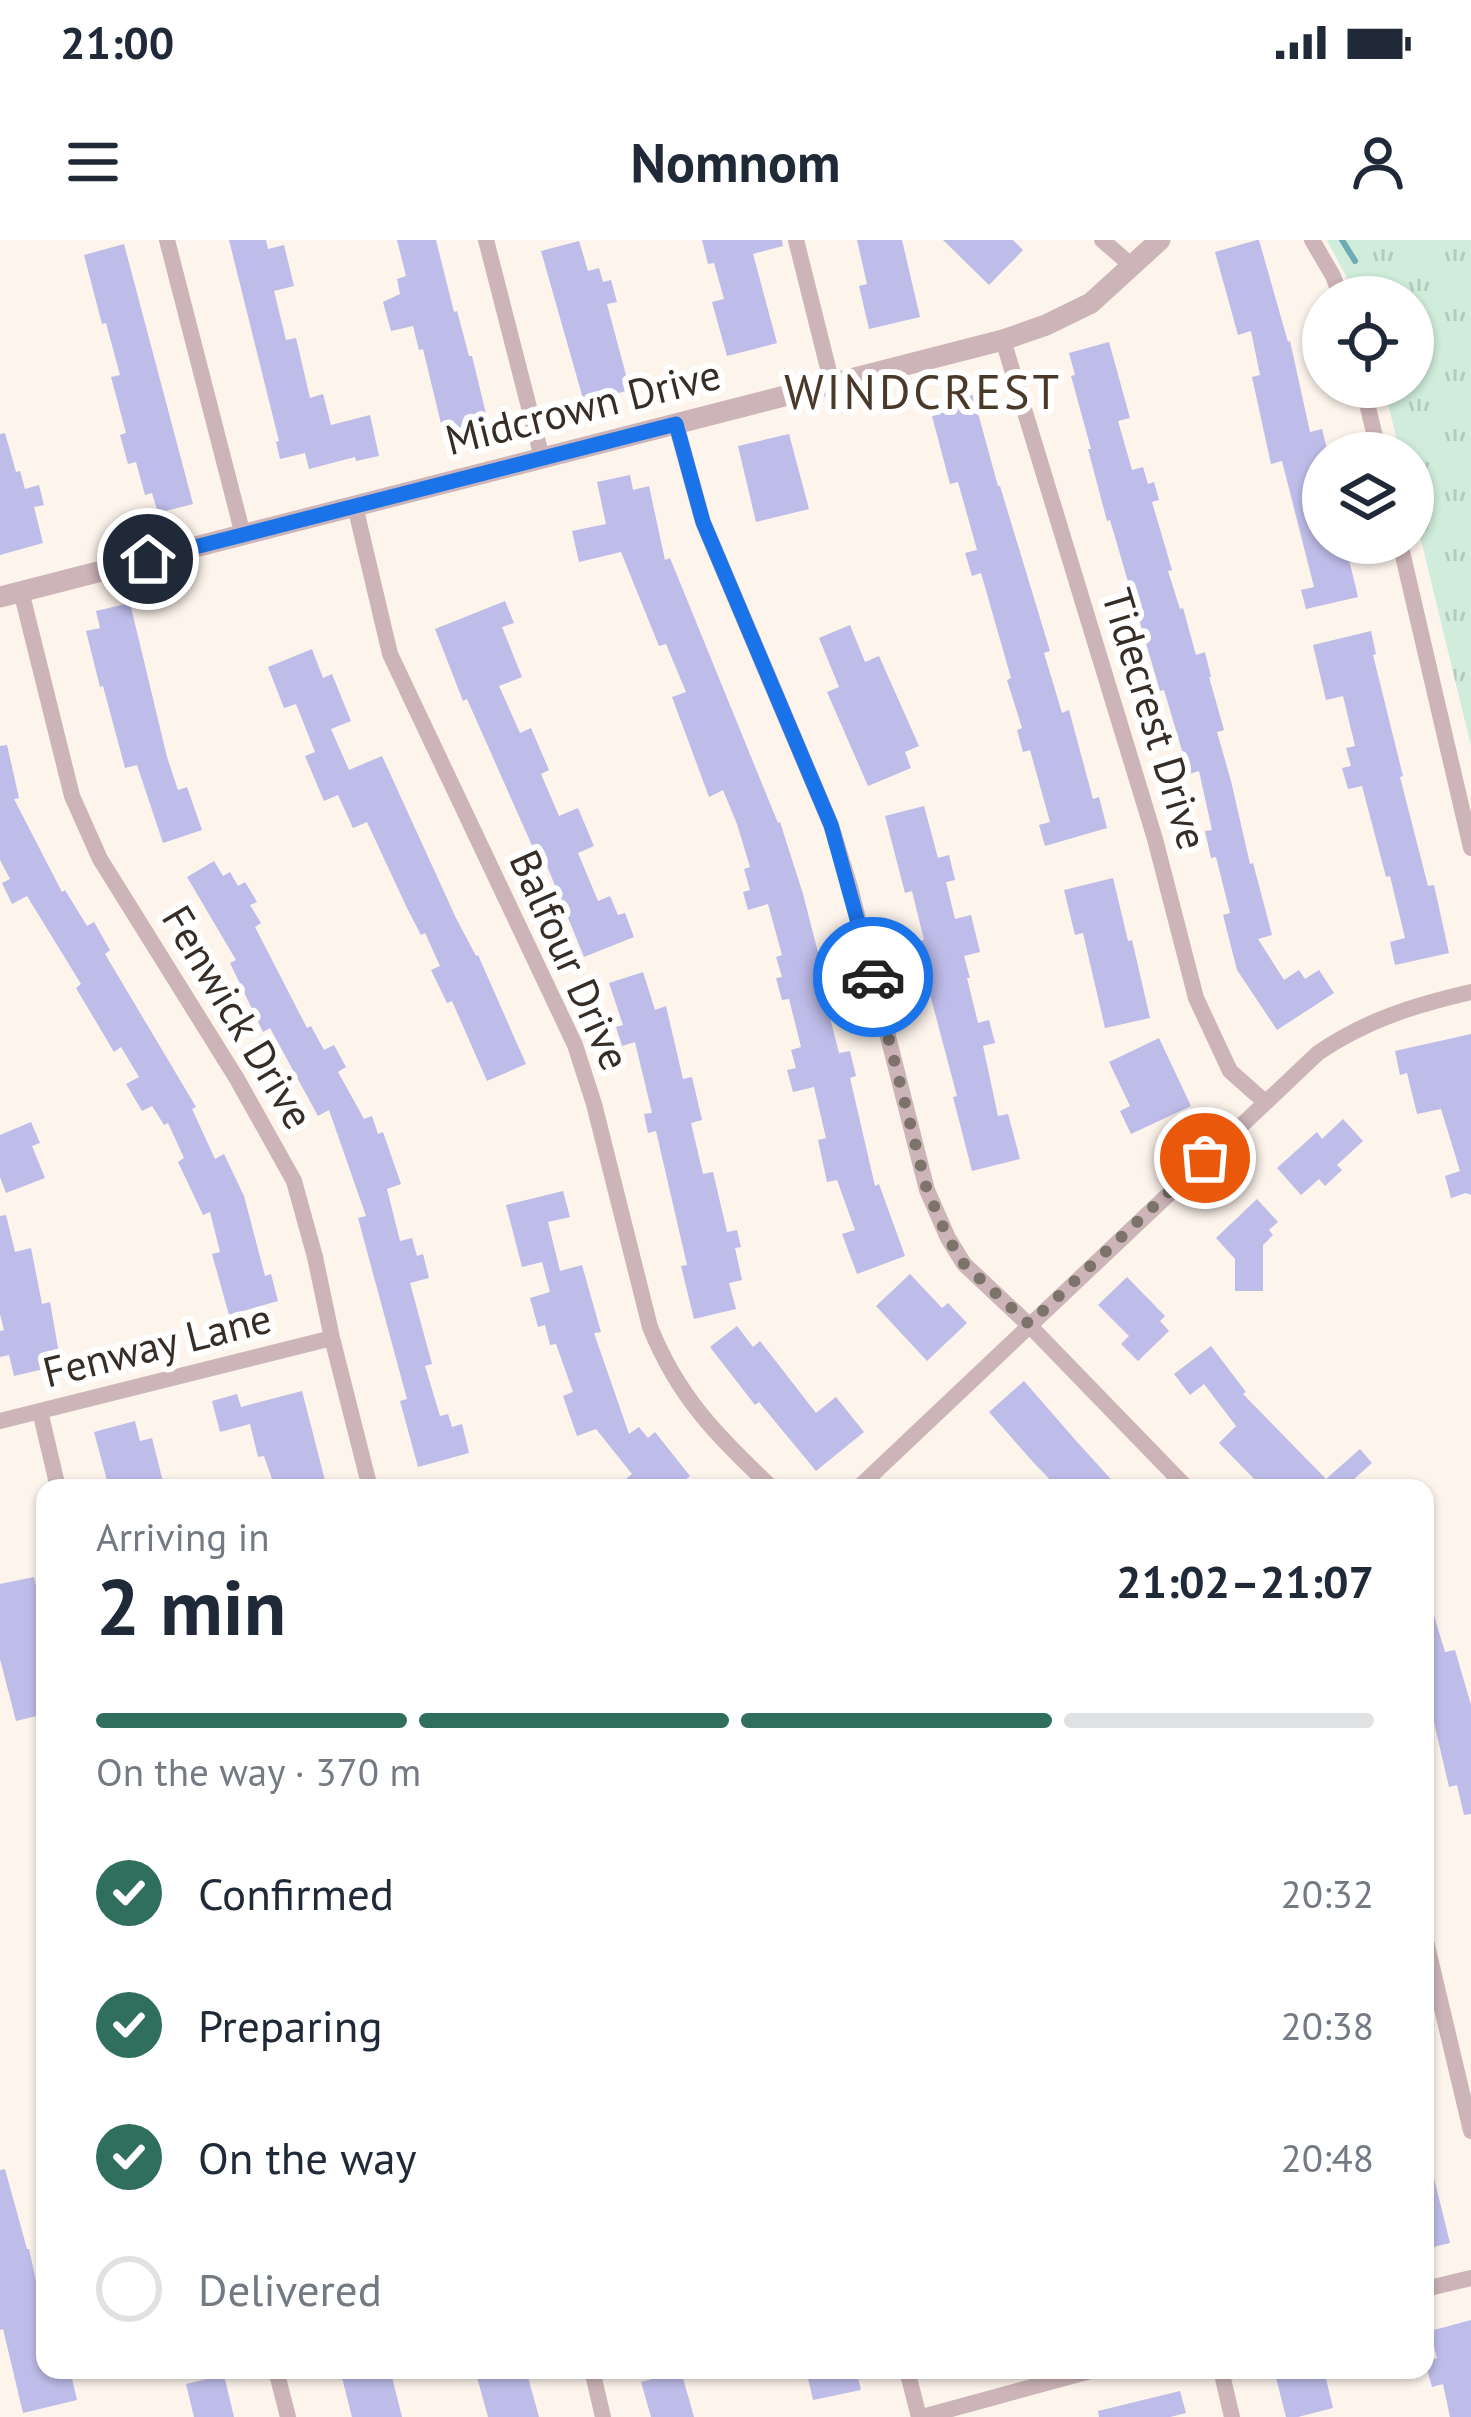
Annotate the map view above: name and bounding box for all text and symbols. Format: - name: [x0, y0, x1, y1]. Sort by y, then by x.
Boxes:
- text: 21:00: [60, 13, 174, 71]
- text: Nomnom: [631, 127, 840, 197]
- icon: menu: [60, 129, 126, 195]
- icon: person: [1345, 129, 1411, 195]
- map controls: [1302, 276, 1434, 564]
- button: locate: [1302, 276, 1434, 408]
- street label: Midcrown Drive: [440, 346, 726, 467]
- district label: WINDCREST: [784, 360, 1062, 422]
- button: layers: [1302, 432, 1434, 564]
- pin: [97, 508, 199, 610]
- icon: home: [115, 526, 181, 592]
- street label: Tidecrest Drive: [1090, 582, 1221, 856]
- street label: Balfour Drive: [497, 841, 643, 1078]
- street label: Fenwick Drive: [150, 895, 327, 1139]
- courier: [813, 917, 933, 1037]
- icon: car: [840, 944, 906, 1010]
- pin: [1154, 1107, 1256, 1209]
- icon: bag: [1172, 1125, 1238, 1191]
- street label: Fenway Lane: [37, 1290, 277, 1399]
- text: Arriving in: [96, 1511, 270, 1562]
- text: 21:02–21:07: [1116, 1552, 1374, 1610]
- text: 2 min: [96, 1556, 286, 1657]
- text: On the way · 370 m: [96, 1746, 421, 1797]
- icon: check: [96, 1860, 162, 1926]
- text: Confirmed: [198, 1864, 394, 1922]
- text: 20:32: [1280, 1868, 1374, 1919]
- icon: check: [96, 1992, 162, 2058]
- text: Preparing: [198, 1996, 383, 2054]
- text: 20:38: [1280, 2000, 1374, 2051]
- icon: check: [96, 2124, 162, 2190]
- text: On the way: [198, 2128, 417, 2186]
- text: 20:48: [1280, 2132, 1374, 2183]
- text: Delivered: [198, 2260, 382, 2318]

